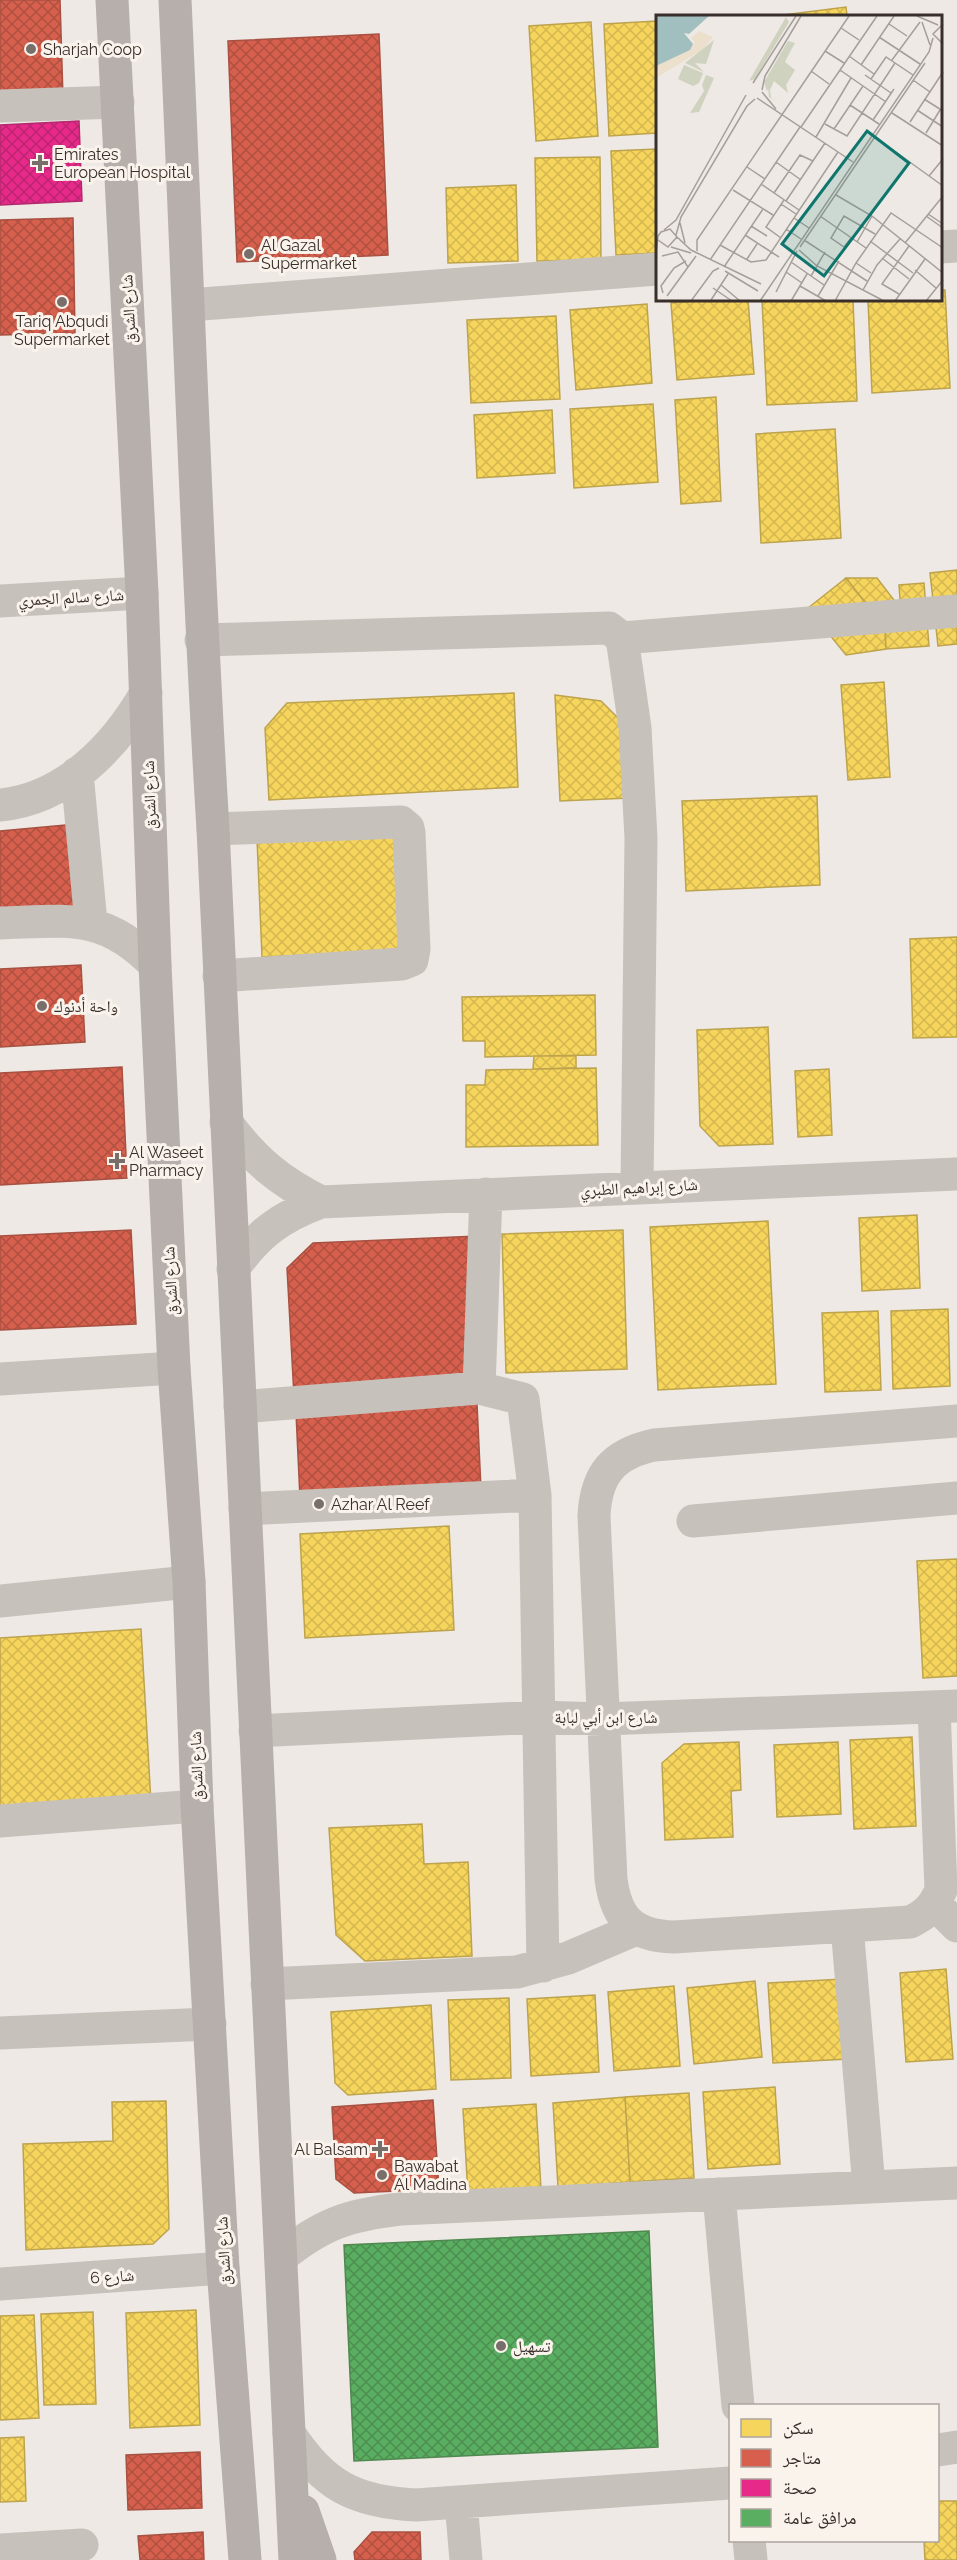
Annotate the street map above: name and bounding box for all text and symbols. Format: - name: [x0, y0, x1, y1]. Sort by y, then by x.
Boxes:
- inset map: [656, 15, 942, 302]
- place label: Sharjah Coop: [43, 40, 142, 59]
- marker: Sharjah Coop: [24, 42, 38, 56]
- place label: Emirates European Hospital: [54, 145, 191, 182]
- marker: Emirates European Hospital: [31, 154, 49, 172]
- place label: Al Gazal Supermarket: [261, 236, 358, 273]
- marker: Al Gazal Supermarket: [242, 247, 256, 261]
- street label: شارع الشرق: [117, 274, 141, 344]
- marker: Tariq Abqudi Supermarket: [55, 295, 69, 309]
- place label: Tariq Abqudi Supermarket: [14, 312, 111, 349]
- street label: شارع سالم الجمري: [18, 585, 125, 613]
- street label: شارع الشرق: [139, 760, 161, 830]
- place label: واحة أدنوك: [54, 997, 118, 1016]
- marker: واحة أدنوك: [35, 999, 49, 1013]
- place label: Al Waseet Pharmacy: [129, 1143, 204, 1180]
- marker: Al Waseet Pharmacy: [110, 1154, 124, 1168]
- street label: شارع إبراهيم الطبري: [580, 1175, 698, 1203]
- street label: شارع الشرق: [159, 1246, 183, 1316]
- place label: Azhar Al Reef: [331, 1495, 430, 1514]
- marker: Azhar Al Reef: [312, 1497, 326, 1511]
- street label: شارع ابن أبي لبابة: [554, 1708, 658, 1730]
- street label: شارع الشرق: [186, 1731, 208, 1801]
- place label: Al Balsam: [294, 2140, 368, 2159]
- marker: Al Balsam: [373, 2142, 387, 2156]
- place label: Bawabat Al Madina: [394, 2157, 467, 2194]
- marker: Bawabat Al Madina: [375, 2168, 389, 2182]
- street label: شارع الشرق: [212, 2216, 236, 2286]
- street label: شارع 6: [89, 2265, 135, 2289]
- place label: تسهيل: [513, 2337, 551, 2357]
- marker: تسهيل: [494, 2339, 508, 2353]
- legend: [729, 2404, 939, 2542]
- text: سكن: [783, 2417, 814, 2439]
- text: متاجر: [782, 2447, 821, 2468]
- text: صحة: [783, 2477, 817, 2498]
- text: مرافق عامة: [783, 2507, 856, 2529]

